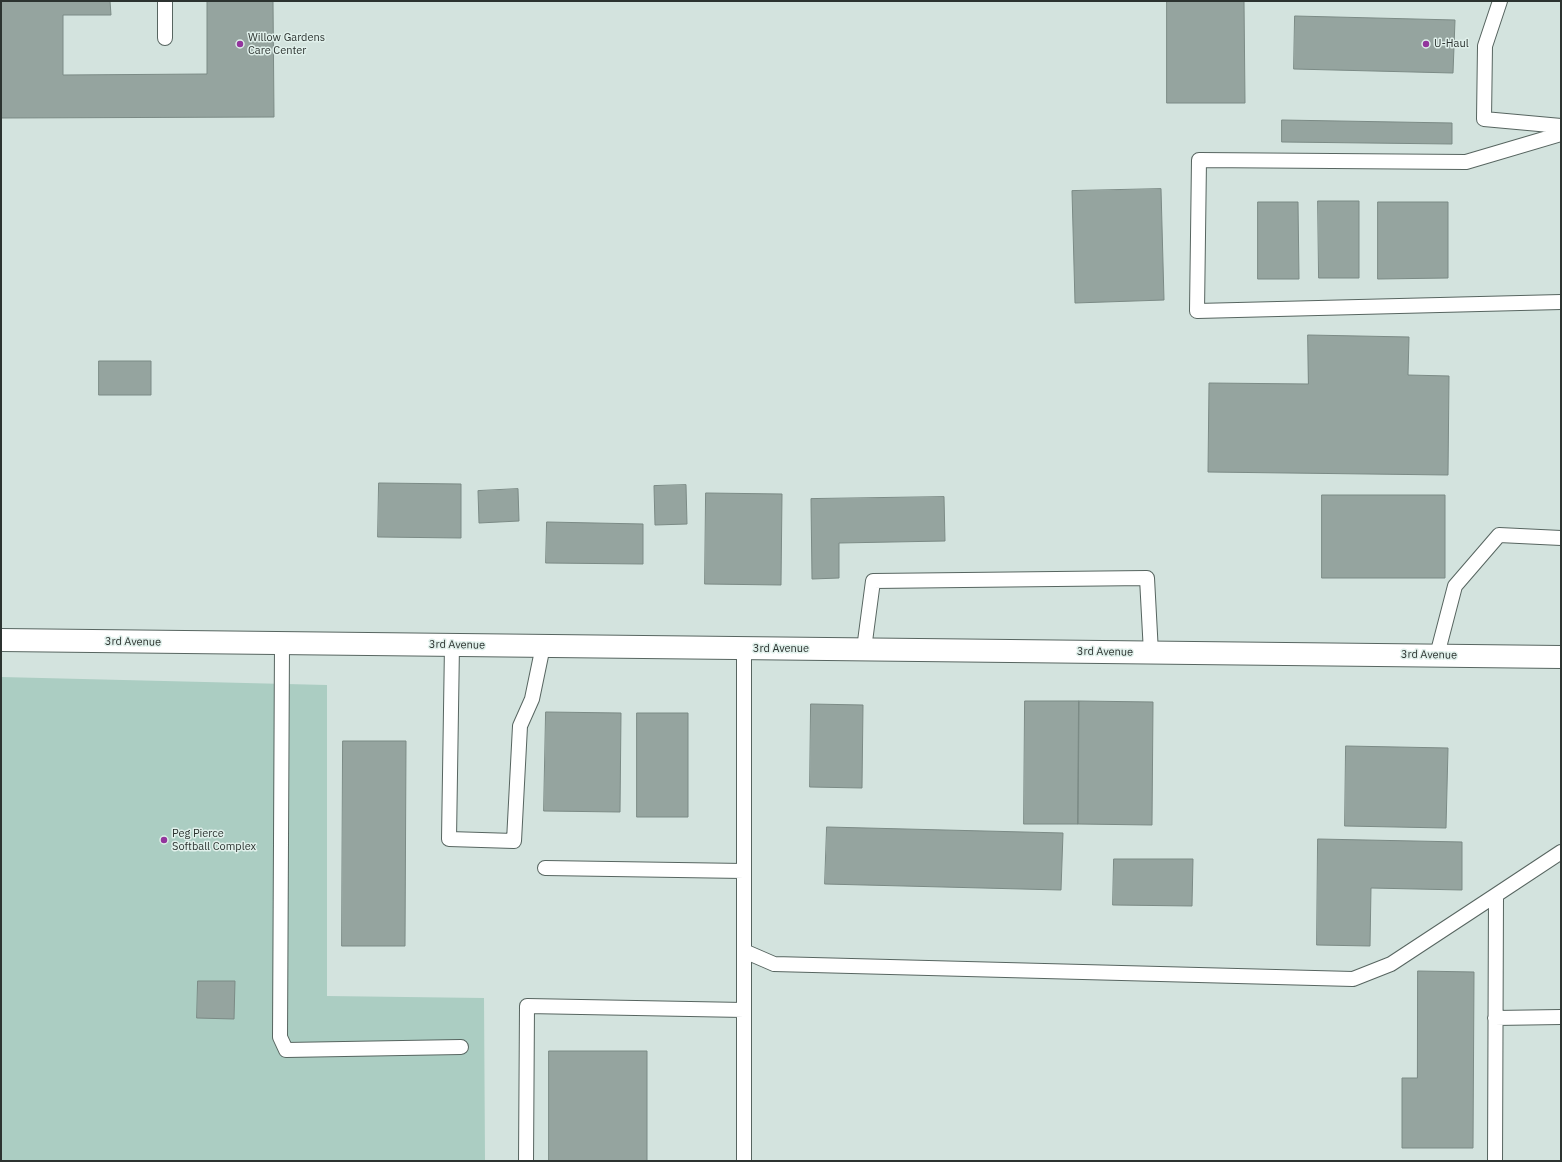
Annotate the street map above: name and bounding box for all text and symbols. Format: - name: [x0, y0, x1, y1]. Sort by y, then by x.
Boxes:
- place label: Willow Gardens Care Center: [248, 31, 325, 57]
- place label: U-Haul: [1434, 37, 1469, 51]
- marker: Willow Gardens Care Center: [235, 39, 245, 49]
- marker: U-Haul: [1421, 39, 1431, 49]
- street label: 3rd Avenue: [105, 635, 161, 649]
- street label: 3rd Avenue: [429, 638, 485, 652]
- street label: 3rd Avenue: [753, 642, 809, 656]
- street label: 3rd Avenue: [1077, 645, 1133, 659]
- street label: 3rd Avenue: [1401, 648, 1457, 662]
- place label: Peg Pierce Softball Complex: [172, 827, 256, 853]
- marker: Peg Pierce Softball Complex: [159, 835, 169, 845]

